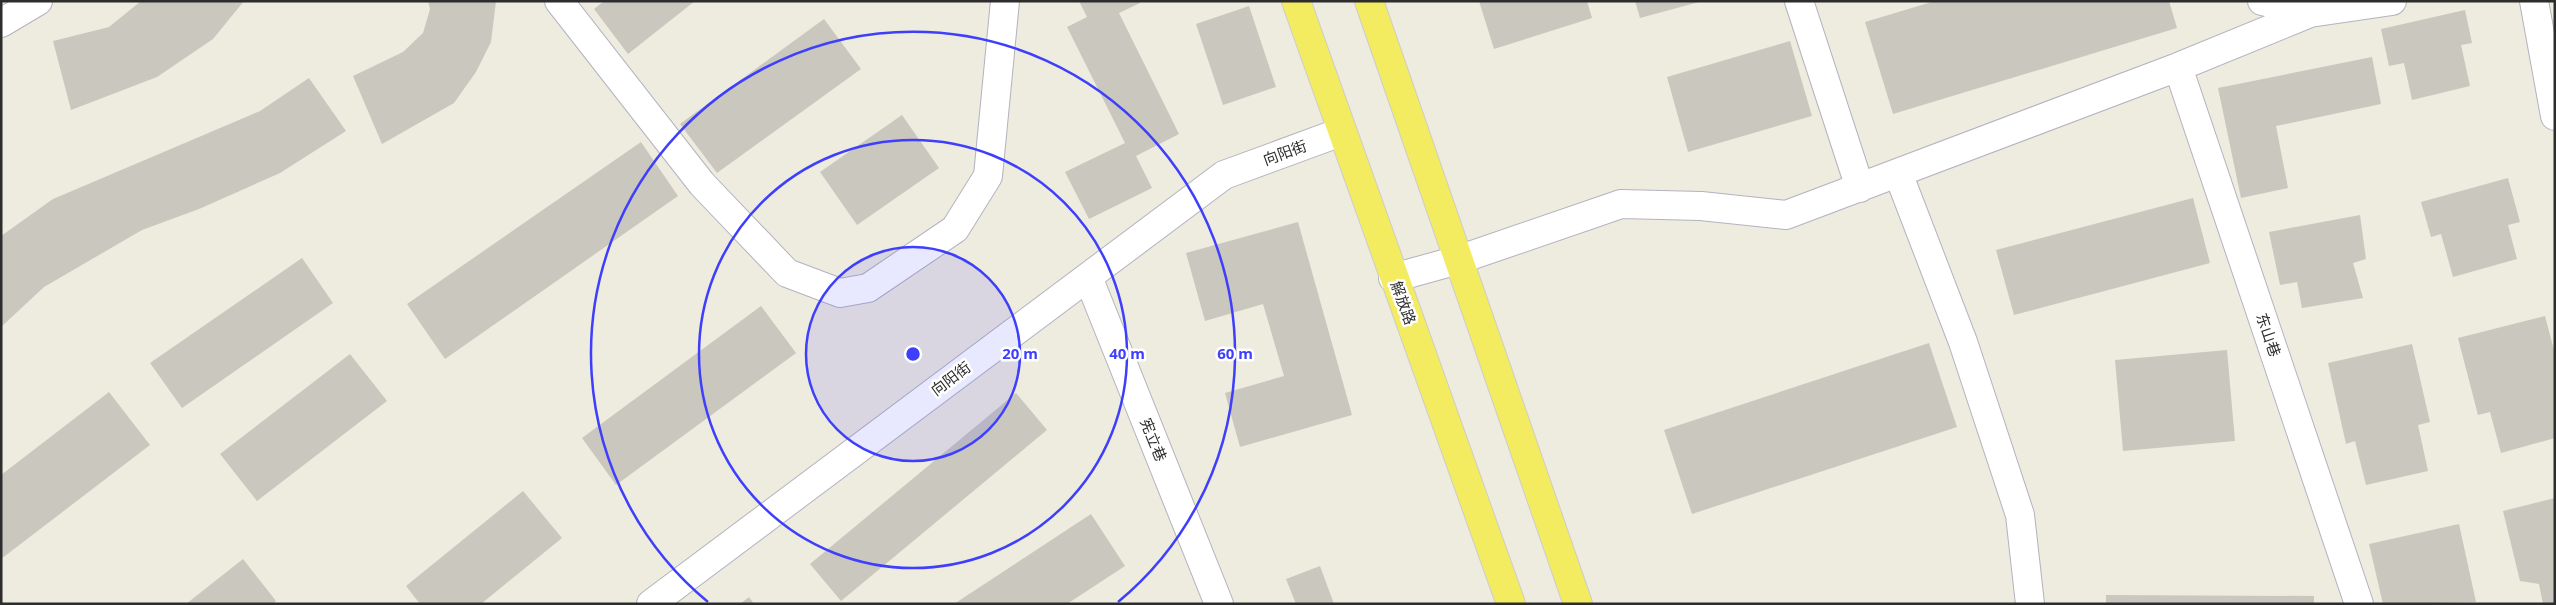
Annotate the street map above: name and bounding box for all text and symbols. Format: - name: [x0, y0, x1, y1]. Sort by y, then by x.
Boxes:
- street label: 向阳街: [1260, 135, 1309, 169]
- street label: 解放路: [1387, 278, 1421, 327]
- street label: 东山巷: [2252, 310, 2286, 359]
- text: 20 m: [1002, 343, 1038, 363]
- text: 40 m: [1109, 343, 1145, 363]
- text: 60 m: [1217, 343, 1253, 363]
- centre of rings: [904, 345, 922, 363]
- street label: 向阳街: [926, 357, 974, 400]
- street label: 宪立巷: [1136, 415, 1172, 464]

